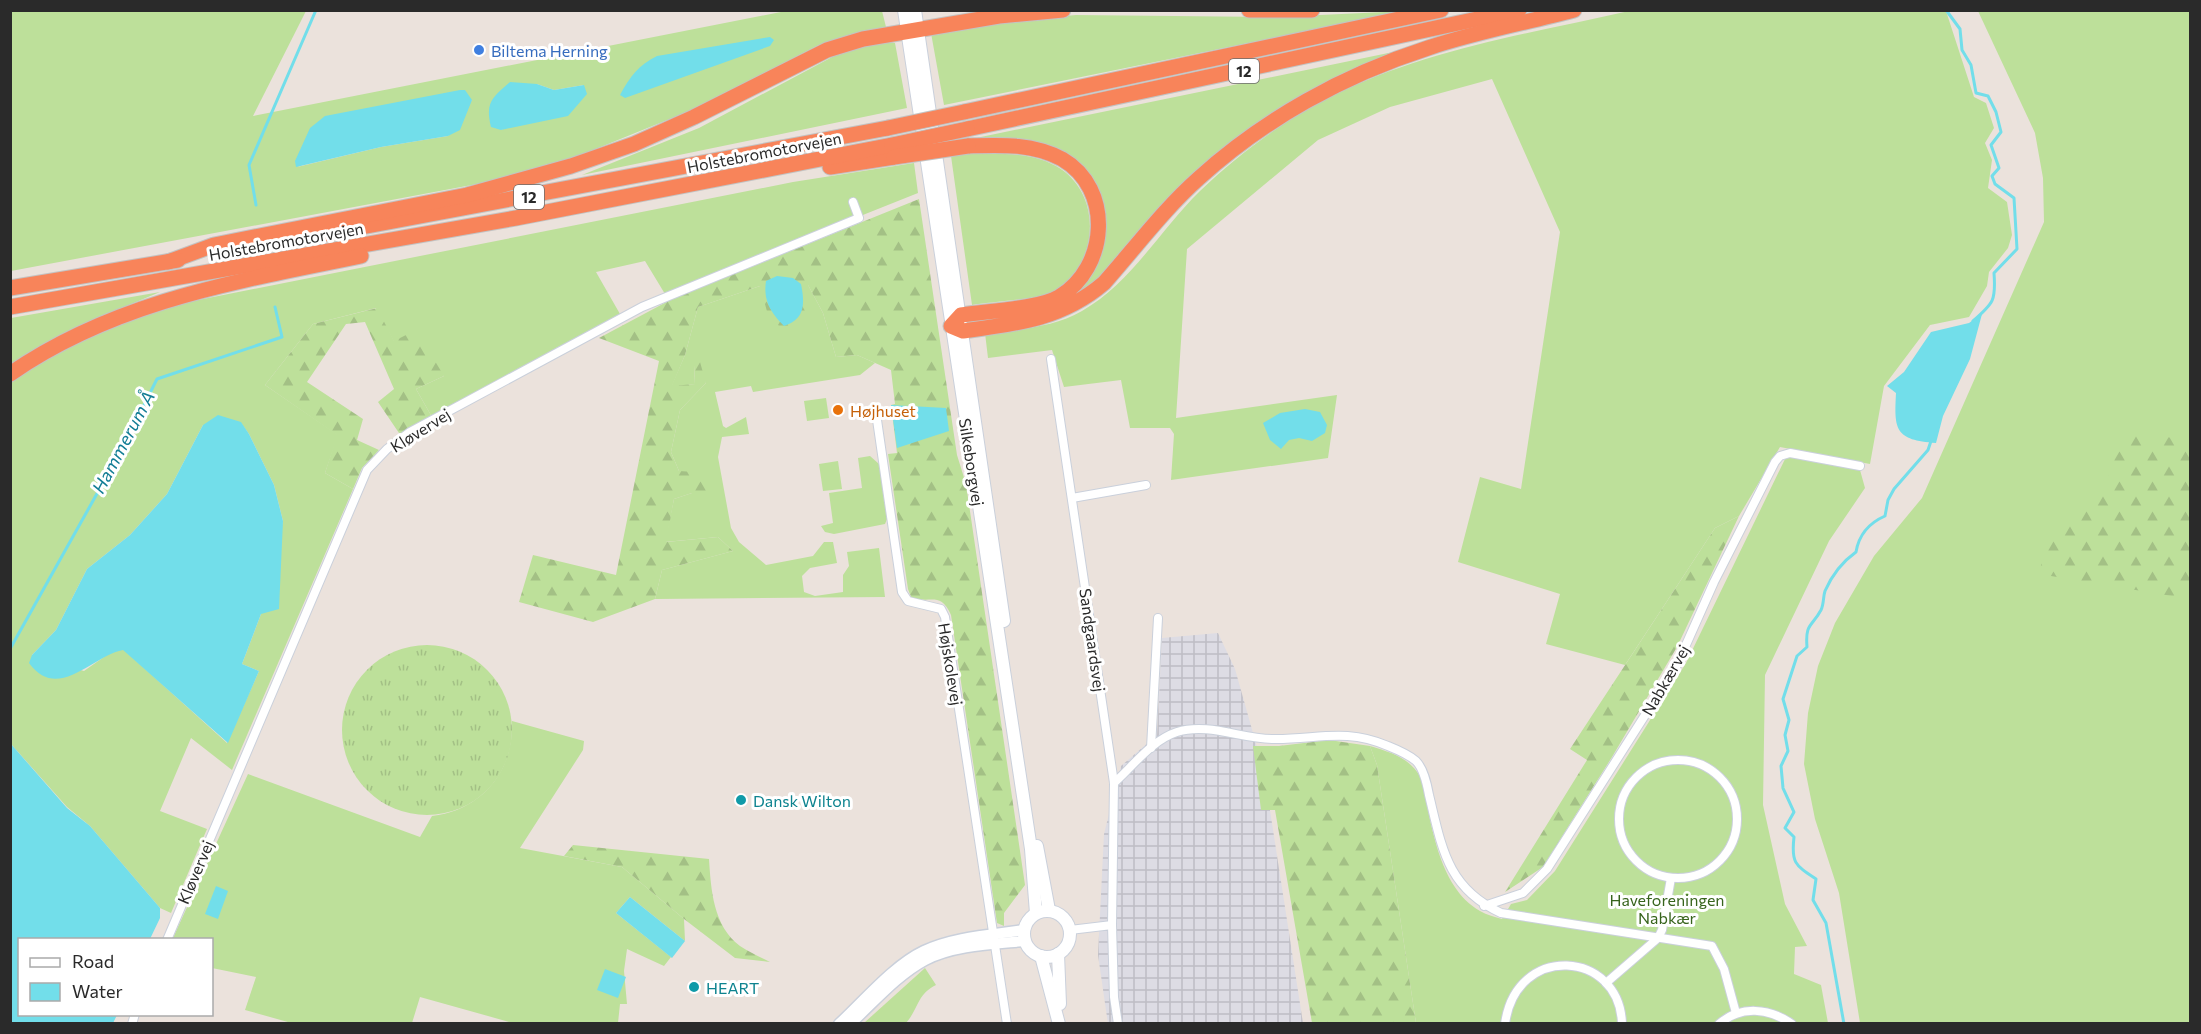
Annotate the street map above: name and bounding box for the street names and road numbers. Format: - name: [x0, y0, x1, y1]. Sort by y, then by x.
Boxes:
- road number: 12: [1229, 59, 1259, 83]
- street label: Holstebromotorvejen: [685, 128, 843, 176]
- road number: 12: [514, 185, 544, 209]
- street label: Holstebromotorvejen: [207, 218, 365, 264]
- street label: Kløvervej: [386, 404, 454, 456]
- street label: Silkeborgvej: [956, 417, 988, 507]
- street label: Sandgaardsvej: [1076, 587, 1110, 693]
- street label: Højskolevej: [935, 621, 967, 707]
- street label: Nabkærvej: [1637, 641, 1693, 719]
- street label: Kløvervej: [173, 837, 217, 907]

